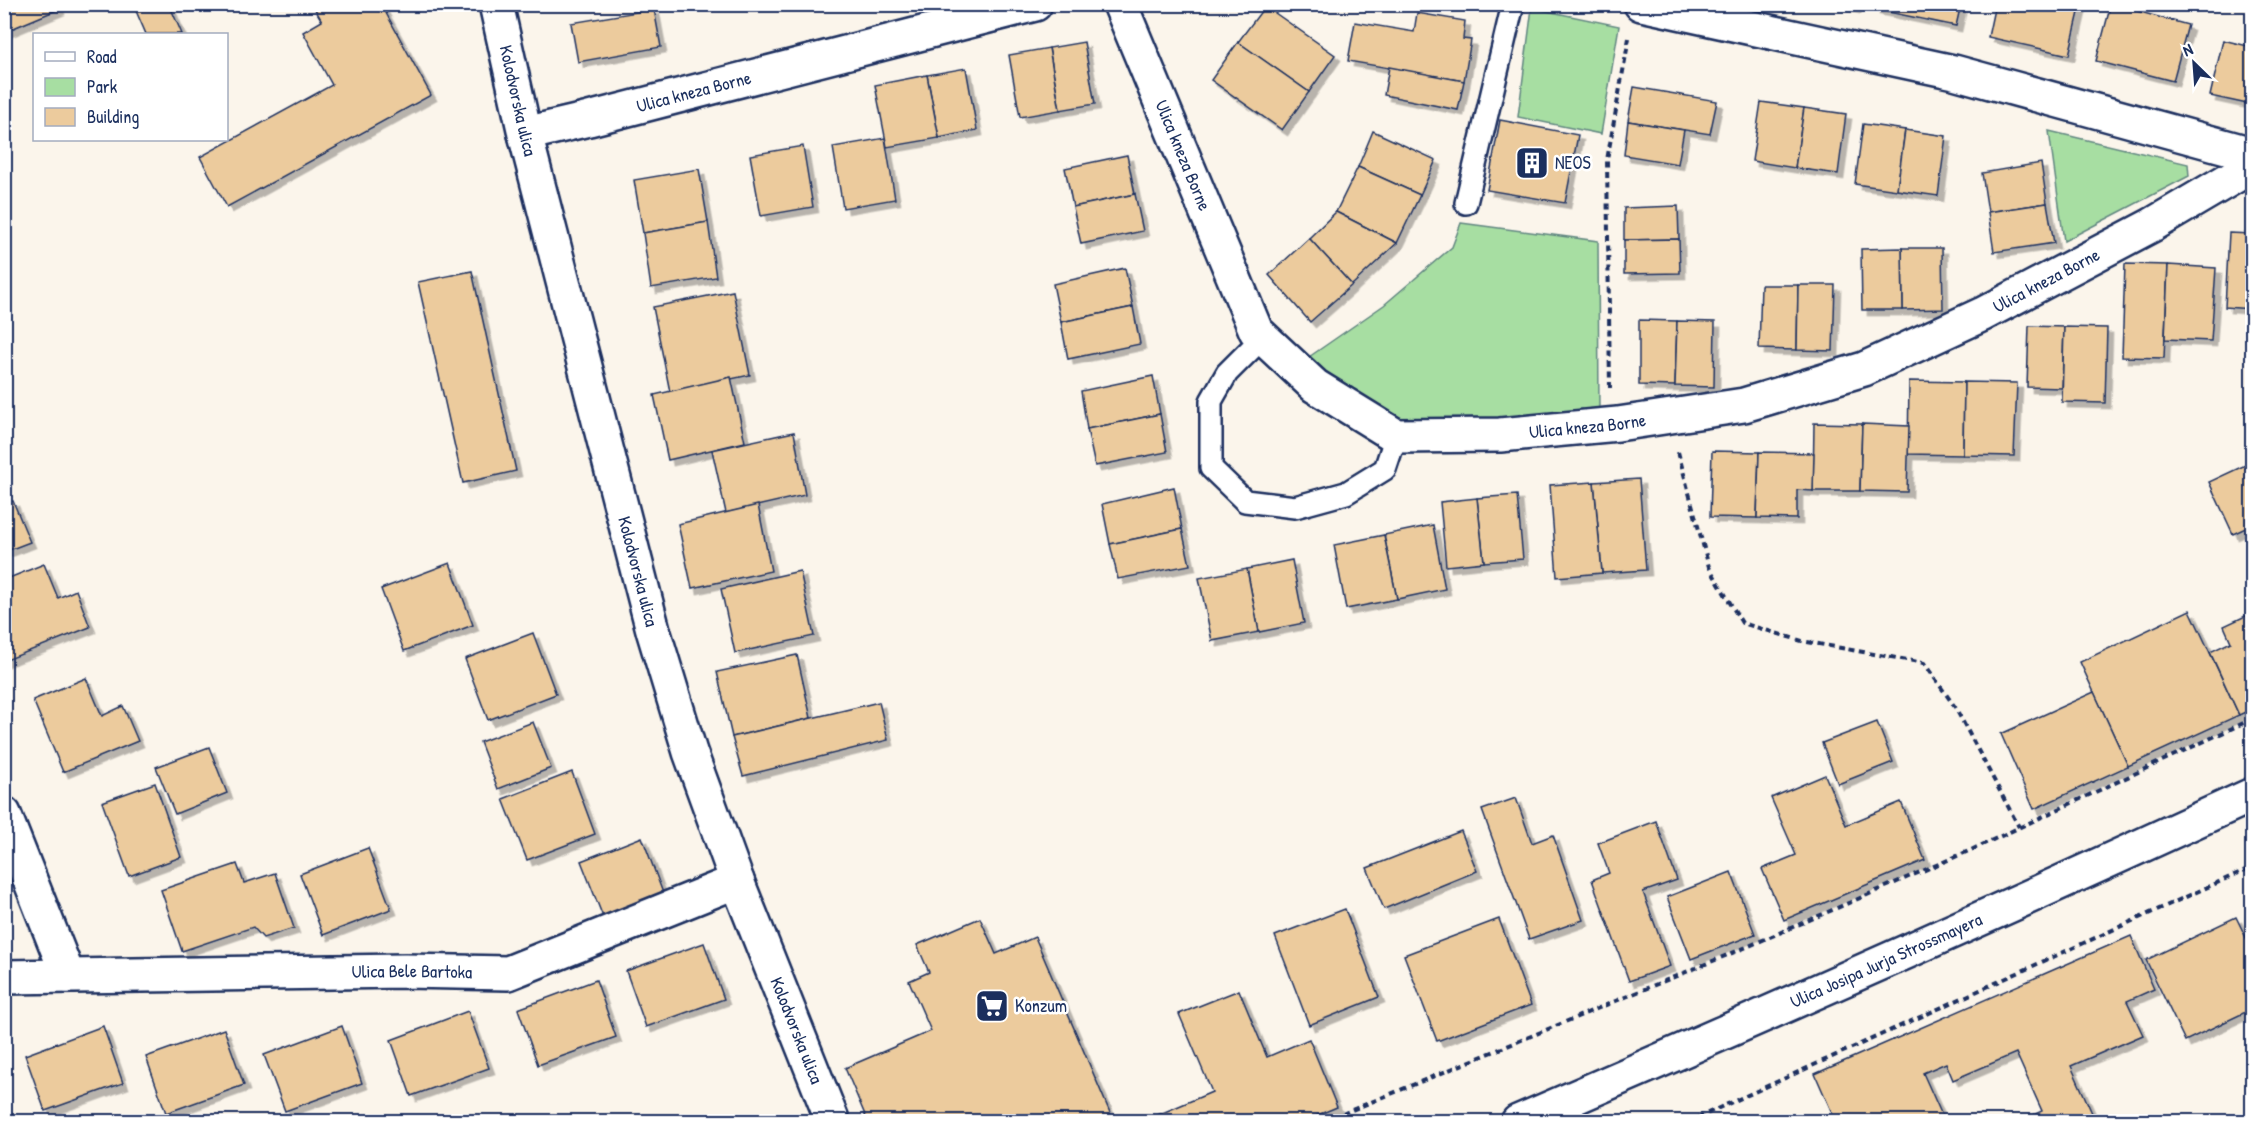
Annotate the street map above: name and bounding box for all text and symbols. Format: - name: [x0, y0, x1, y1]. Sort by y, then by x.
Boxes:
- legend: [33, 33, 228, 141]
- north arrow: [2164, 33, 2224, 93]
- text: N: [2179, 37, 2197, 61]
- street label: Kolodvorska ulica: [494, 43, 543, 159]
- text: Road: [87, 44, 117, 69]
- street label: Ulica kneza Borne: [634, 65, 754, 118]
- text: Park: [87, 74, 118, 99]
- street label: Ulica kneza Borne: [1149, 96, 1218, 214]
- text: Building: [87, 104, 139, 129]
- building icon: NEOS: [1514, 145, 1550, 181]
- place label: NEOS: [1555, 150, 1591, 175]
- street label: Ulica kneza Borne: [1988, 242, 2104, 319]
- street label: Ulica kneza Borne: [1528, 407, 1648, 444]
- street label: Kolodvorska ulica: [612, 514, 665, 629]
- street label: Ulica Josipa Jurja Strossmayera: [1786, 906, 1986, 1014]
- street label: Ulica Bele Bartoka: [352, 958, 472, 984]
- street label: Kolodvorska ulica: [764, 973, 829, 1087]
- supermarket icon: Konzum: [974, 988, 1010, 1024]
- place label: Konzum: [1015, 993, 1067, 1018]

